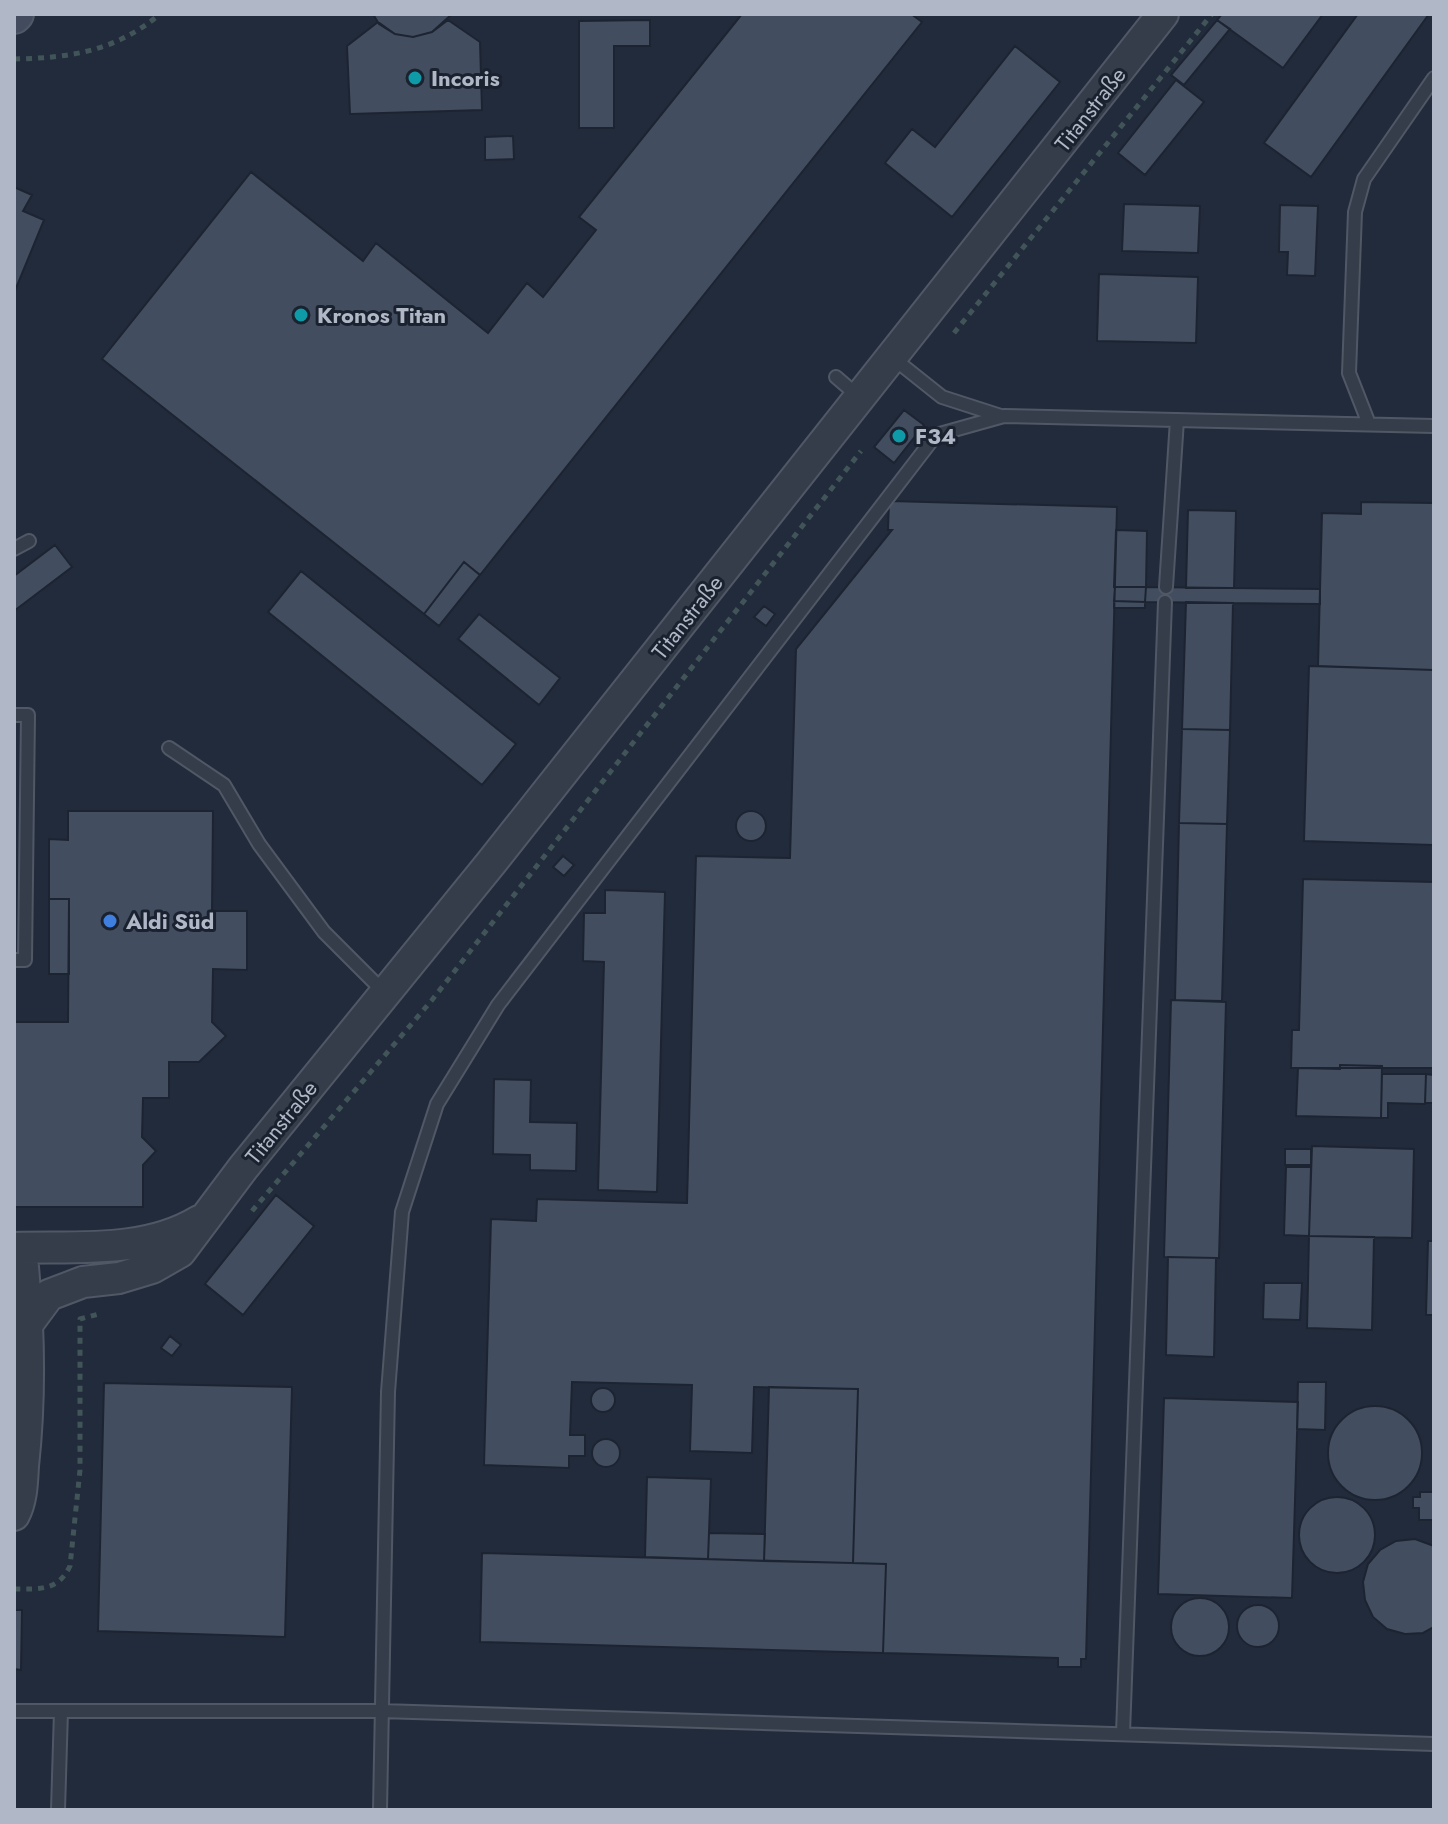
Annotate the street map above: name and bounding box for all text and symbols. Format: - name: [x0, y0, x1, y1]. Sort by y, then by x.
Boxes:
- street label: Titanstraße: [1047, 60, 1133, 158]
- place label: Incoris: [431, 62, 500, 94]
- marker: Incoris: [406, 69, 424, 87]
- place label: Kronos Titan: [317, 299, 446, 331]
- marker: Kronos Titan: [292, 306, 310, 324]
- place label: F34: [915, 420, 956, 452]
- marker: F34: [890, 427, 908, 445]
- street label: Titanstraße: [644, 568, 730, 666]
- place label: Aldi Süd: [125, 905, 214, 937]
- marker: Aldi Süd: [101, 912, 119, 930]
- street label: Titanstraße: [237, 1073, 325, 1171]

